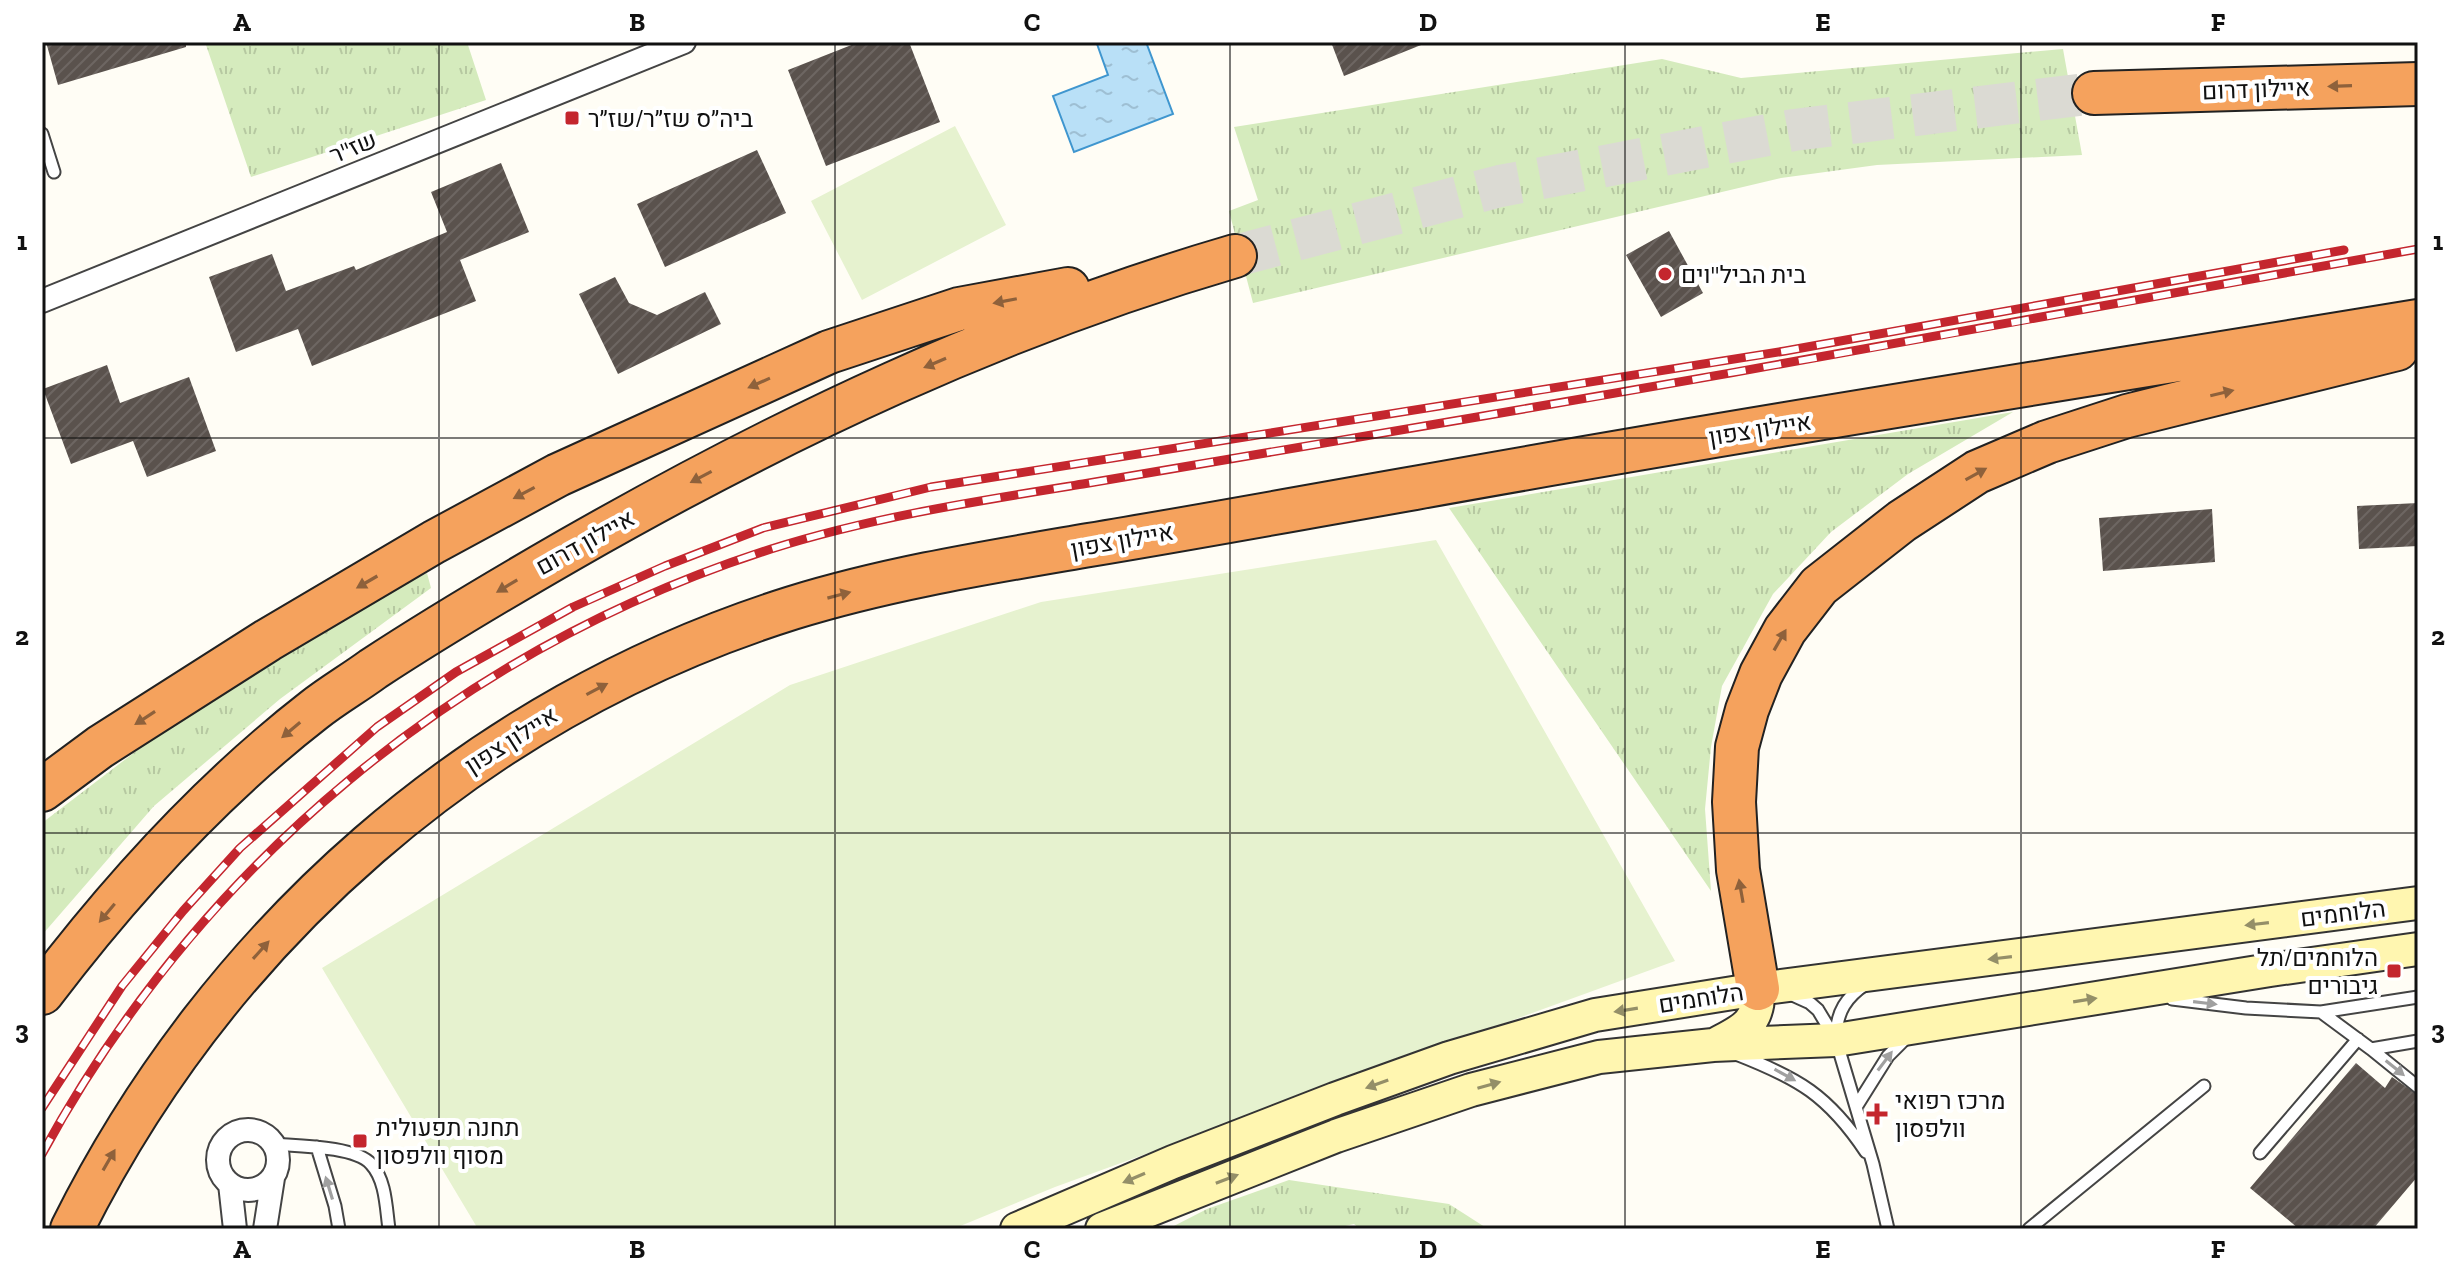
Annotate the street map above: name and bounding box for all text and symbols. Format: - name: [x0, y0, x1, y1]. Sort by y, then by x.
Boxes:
- text: A: [233, 6, 251, 38]
- text: B: [629, 6, 645, 38]
- text: C: [1024, 6, 1040, 38]
- text: D: [1419, 6, 1437, 38]
- text: E: [1815, 6, 1831, 38]
- text: F: [2211, 6, 2226, 38]
- street label: איילון דרום: [2201, 73, 2311, 105]
- one-way arrow: [2327, 80, 2352, 93]
- place label: ביה״ס שז״ר/שז״ר: [588, 104, 753, 133]
- marker: ביה״ס שז״ר/שז״ר: [563, 109, 581, 127]
- street label: שז"ר: [325, 125, 381, 169]
- text: 1: [17, 225, 28, 257]
- text: 1: [2433, 225, 2444, 257]
- place label: בית הביל"וים: [1681, 260, 1806, 289]
- marker: בית הביל"וים: [1656, 265, 1674, 283]
- one-way arrow: [992, 295, 1017, 307]
- one-way arrow: [923, 357, 947, 370]
- one-way arrow: [747, 376, 771, 389]
- one-way arrow: [2210, 387, 2235, 399]
- street label: איילון צפון: [1706, 407, 1814, 451]
- one-way arrow: [1965, 468, 1988, 481]
- one-way arrow: [690, 470, 713, 483]
- one-way arrow: [512, 487, 535, 500]
- street label: איילון דרום: [531, 503, 639, 581]
- street label: איילון צפון: [1068, 517, 1176, 563]
- one-way arrow: [356, 575, 378, 589]
- one-way arrow: [496, 579, 518, 593]
- one-way arrow: [827, 589, 852, 601]
- text: 2: [15, 620, 29, 652]
- text: 2: [2431, 620, 2445, 652]
- one-way arrow: [1773, 629, 1787, 651]
- one-way arrow: [586, 683, 608, 697]
- street label: איילון צפון: [459, 700, 563, 780]
- one-way arrow: [134, 710, 156, 724]
- one-way arrow: [281, 721, 301, 738]
- one-way arrow: [1735, 878, 1747, 903]
- street label: הלוחמים: [2299, 893, 2387, 933]
- one-way arrow: [98, 903, 116, 922]
- one-way arrow: [2244, 918, 2269, 931]
- one-way arrow: [252, 941, 269, 961]
- place label: הלוחמים/תל גיבורים: [2257, 943, 2378, 1000]
- one-way arrow: [1987, 952, 2012, 965]
- marker: הלוחמים/תל גיבורים: [2385, 962, 2403, 980]
- street label: הלוחמים: [1656, 977, 1746, 1019]
- one-way arrow: [2073, 993, 2098, 1006]
- one-way arrow: [2193, 997, 2218, 1010]
- one-way arrow: [1613, 1004, 1638, 1017]
- text: 3: [15, 1014, 29, 1046]
- text: 3: [2431, 1014, 2445, 1046]
- one-way arrow: [1877, 1051, 1892, 1072]
- one-way arrow: [2385, 1059, 2405, 1075]
- one-way arrow: [1773, 1068, 1796, 1082]
- one-way arrow: [1365, 1078, 1389, 1091]
- one-way arrow: [1477, 1078, 1502, 1090]
- place label: מרכז רפואי וולפסון: [1895, 1086, 2005, 1143]
- marker: מרכז רפואי וולפסון: [1866, 1103, 1888, 1125]
- place label: תחנה תפעולית מסוף וולפסון: [376, 1113, 519, 1170]
- marker: תחנה תפעולית מסוף וולפסון: [351, 1132, 369, 1150]
- one-way arrow: [102, 1149, 116, 1172]
- one-way arrow: [1123, 1171, 1146, 1184]
- one-way arrow: [1215, 1172, 1239, 1185]
- one-way arrow: [322, 1175, 335, 1199]
- text: A: [233, 1233, 251, 1265]
- text: B: [629, 1233, 645, 1265]
- text: C: [1024, 1233, 1040, 1265]
- text: D: [1419, 1233, 1437, 1265]
- text: E: [1815, 1233, 1831, 1265]
- text: F: [2211, 1233, 2226, 1265]

